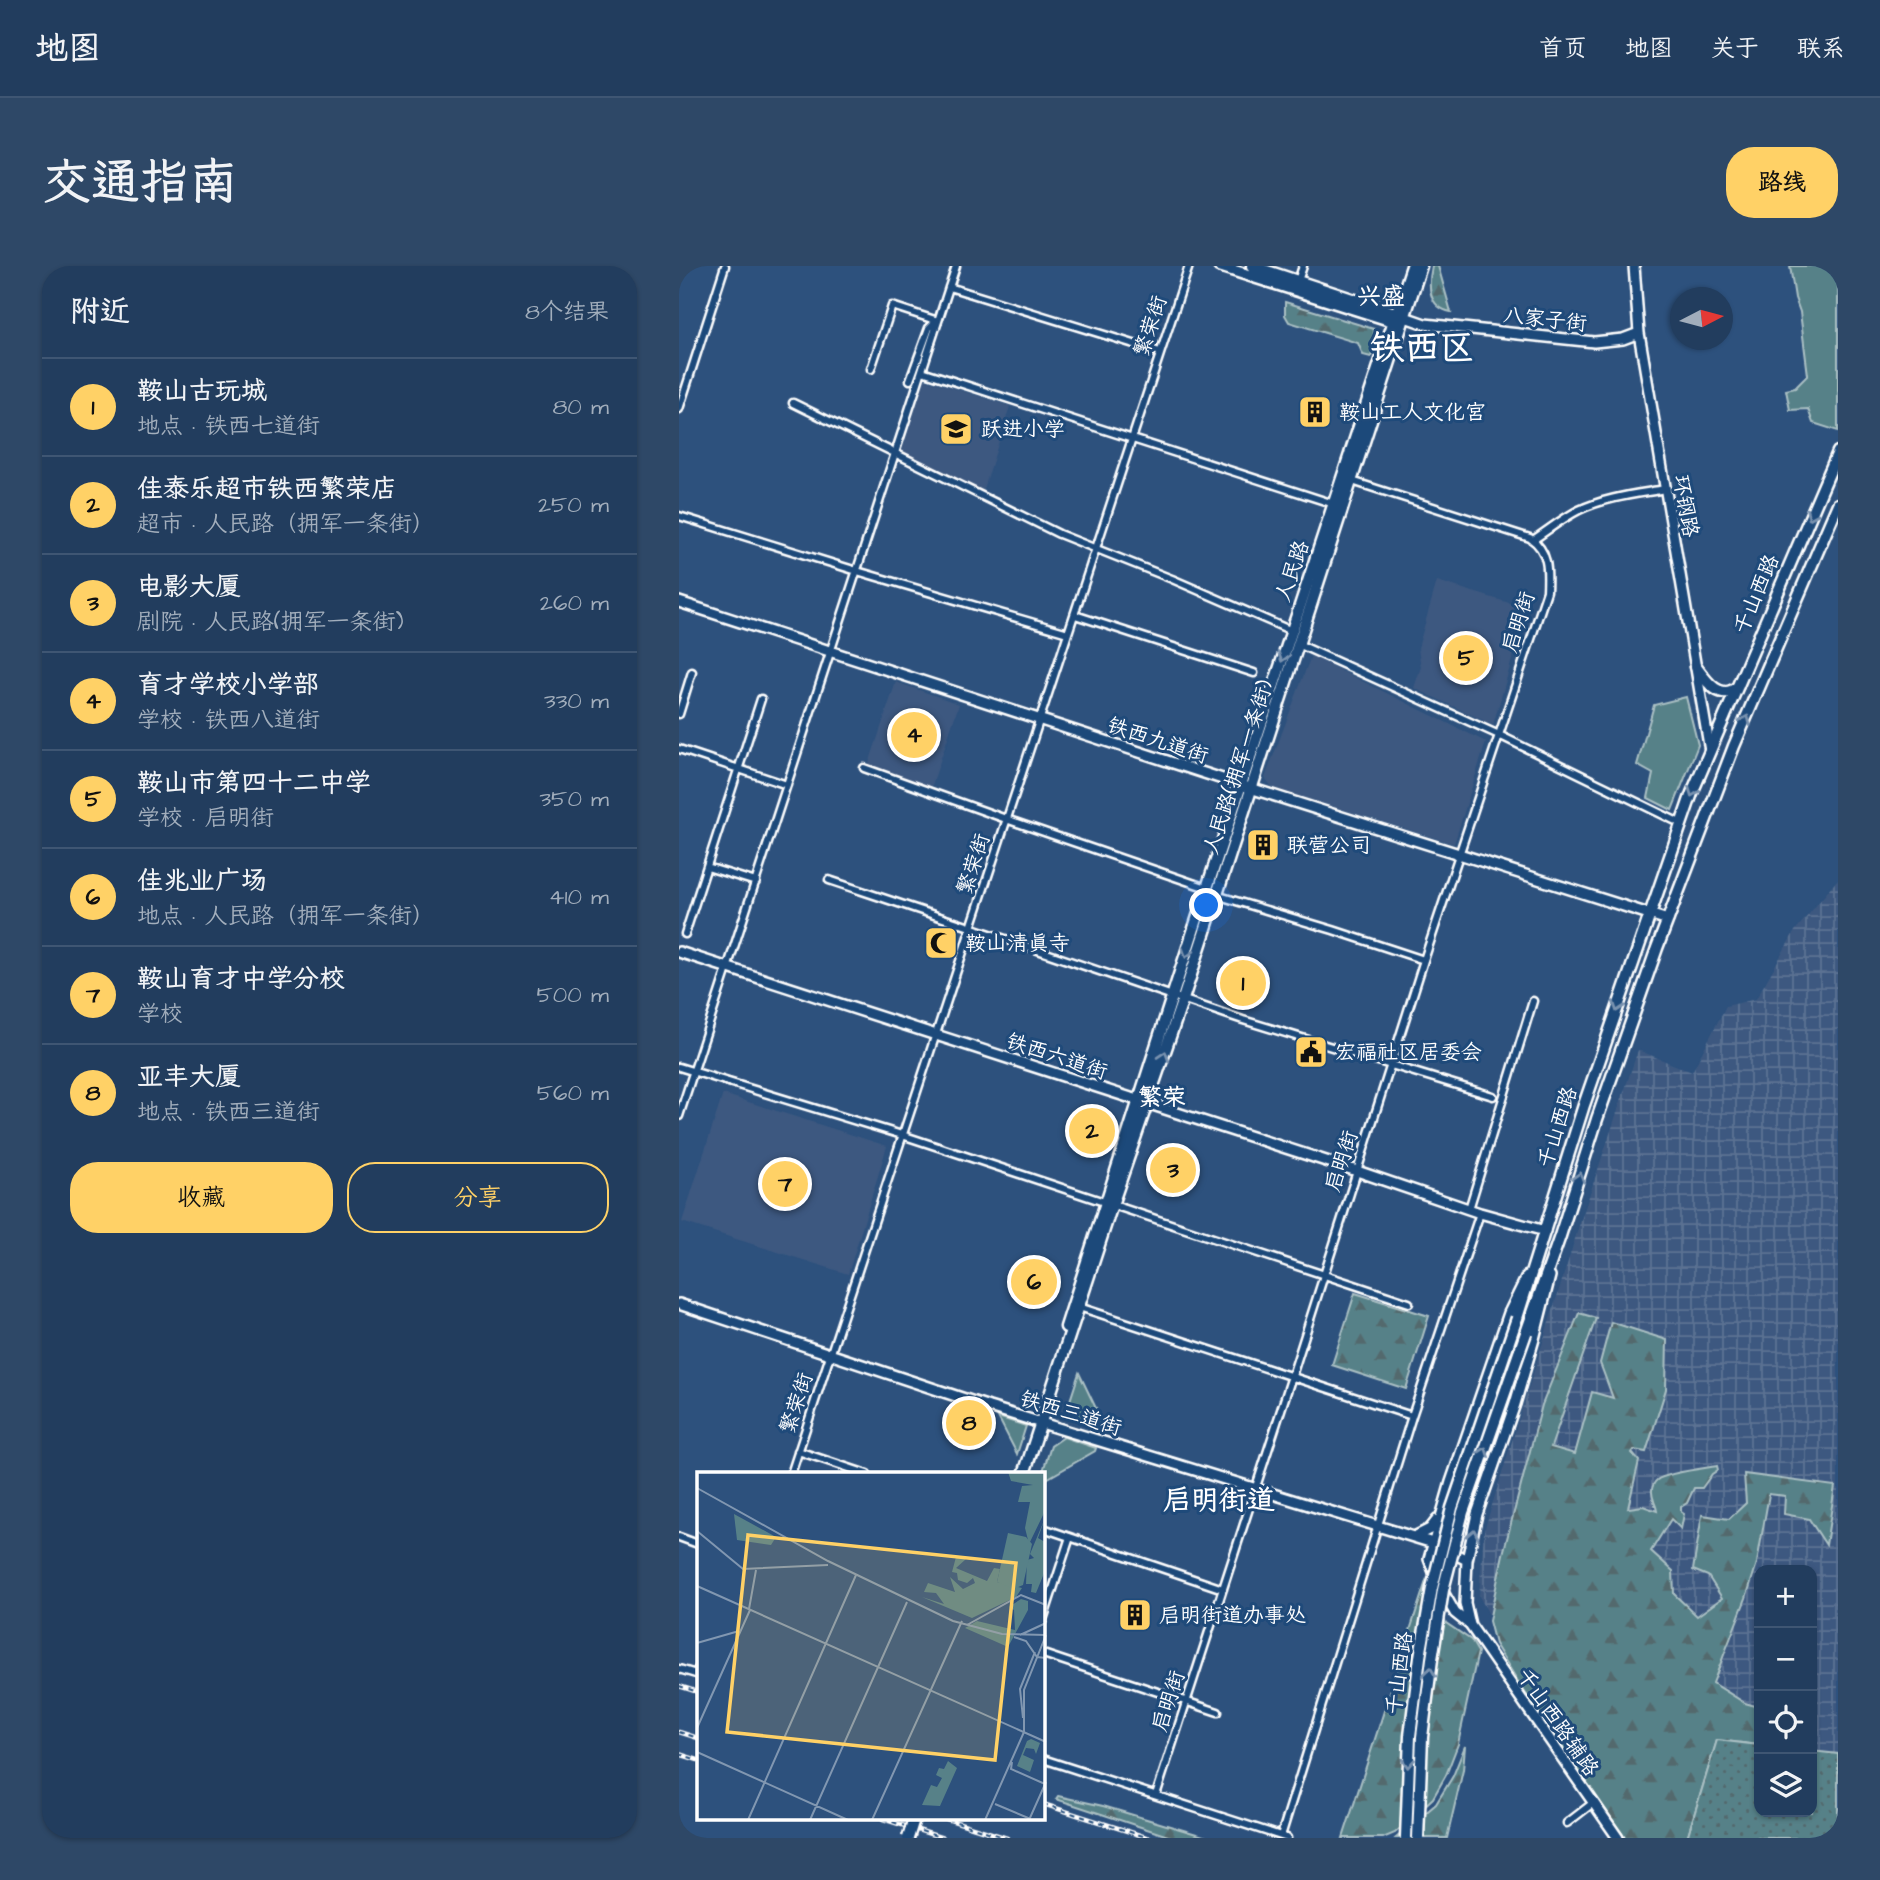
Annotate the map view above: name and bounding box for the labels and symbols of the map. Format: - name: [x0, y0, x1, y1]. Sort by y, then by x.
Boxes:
- district label: 兴盛: [1357, 280, 1405, 314]
- north arrow: [1670, 287, 1733, 350]
- street label: 繁荣街: [1127, 292, 1174, 361]
- street label: 八家子街: [1502, 301, 1588, 338]
- district label: 铁西区: [1369, 324, 1475, 373]
- building icon: 鞍山工人文化宫: [1296, 393, 1334, 431]
- place label: 鞍山工人文化宫: [1339, 398, 1486, 427]
- school or university icon: 跃进小学: [937, 410, 975, 448]
- place label: 跃进小学: [981, 415, 1065, 444]
- street label: 环钢路: [1666, 473, 1705, 540]
- one-way arrow: [1805, 508, 1819, 520]
- street label: 人民路: [1269, 537, 1316, 606]
- street label: 千山西路: [1727, 550, 1786, 639]
- street label: 启明街: [1495, 588, 1542, 657]
- pin: 5: [1443, 632, 1489, 684]
- one-way arrow: [1277, 650, 1291, 662]
- street label: 人民路(拥军一条街): [1197, 676, 1280, 858]
- pin: 4: [891, 709, 937, 761]
- street label: 铁西九道街: [1103, 710, 1212, 770]
- one-way arrow: [1737, 714, 1751, 726]
- one-way arrow: [1688, 785, 1702, 797]
- building icon: 联营公司: [1244, 826, 1282, 864]
- street label: 繁荣街: [950, 830, 997, 899]
- place label: 联营公司: [1287, 831, 1371, 860]
- your location: [1189, 888, 1223, 922]
- mosque icon: 鞍山清真寺: [922, 924, 960, 962]
- place label: 鞍山清真寺: [965, 929, 1070, 958]
- one-way arrow: [1180, 947, 1195, 959]
- pin: 1: [1220, 957, 1266, 1009]
- one-way arrow: [1612, 1000, 1626, 1012]
- street label: 铁西六道街: [1002, 1026, 1111, 1086]
- public building icon: 宏福社区居委会: [1292, 1033, 1330, 1071]
- place label: 宏福社区居委会: [1335, 1038, 1482, 1067]
- one-way arrow: [1156, 1050, 1170, 1062]
- district label: 繁荣: [1138, 1081, 1186, 1115]
- street label: 千山西路: [1531, 1083, 1584, 1172]
- pin: 2: [1069, 1105, 1115, 1157]
- street label: 启明街: [1318, 1127, 1365, 1196]
- pin: 3: [1150, 1144, 1196, 1196]
- pin: 7: [762, 1158, 808, 1210]
- one-way arrow: [1570, 1172, 1585, 1184]
- pin: 6: [1011, 1256, 1057, 1308]
- street label: 繁荣街: [773, 1369, 820, 1438]
- street label: 铁西三道街: [1016, 1384, 1125, 1443]
- pin: 8: [946, 1397, 992, 1449]
- one-way arrow: [1476, 1447, 1490, 1459]
- inset map: [697, 1472, 1045, 1820]
- district label: 启明街道: [1163, 1481, 1275, 1520]
- one-way arrow: [1465, 1528, 1479, 1540]
- building icon: 启明街道办事处: [1116, 1596, 1154, 1634]
- place label: 启明街道办事处: [1159, 1601, 1306, 1630]
- street label: 千山西路: [1379, 1629, 1420, 1717]
- street label: 千山西路辅路: [1510, 1662, 1606, 1782]
- street label: 启明街: [1145, 1667, 1192, 1736]
- one-way arrow: [1422, 1667, 1437, 1678]
- one-way arrow: [1401, 1758, 1416, 1769]

